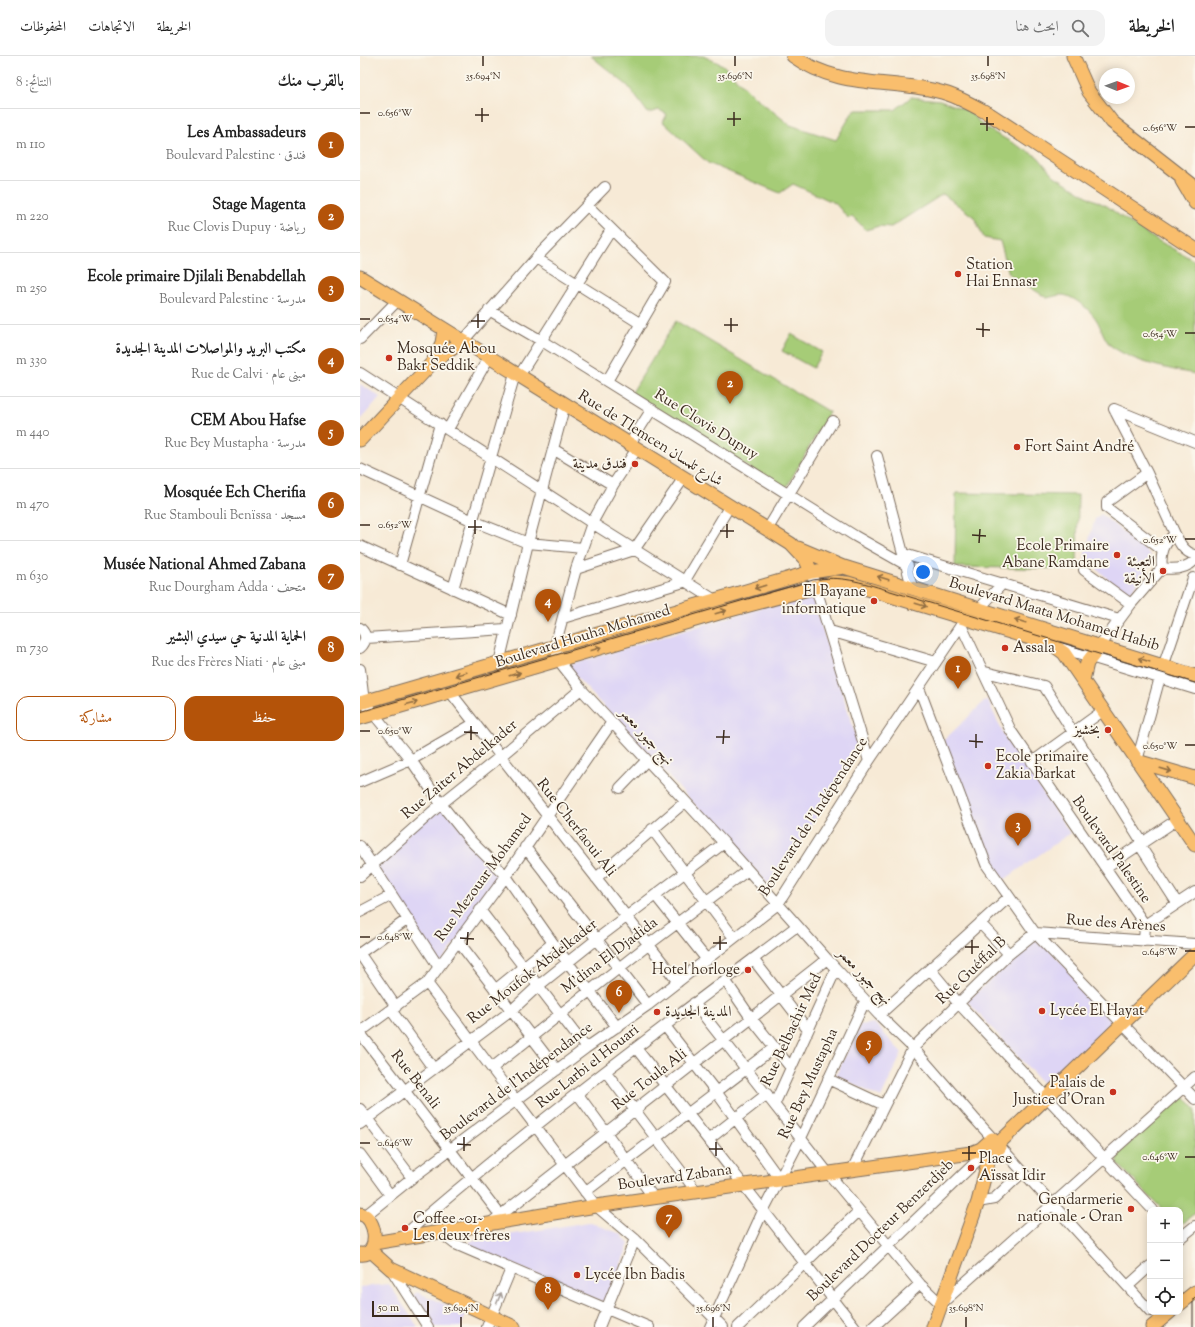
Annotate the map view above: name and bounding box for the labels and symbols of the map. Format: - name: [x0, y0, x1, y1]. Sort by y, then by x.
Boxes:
- north arrow: [1099, 68, 1135, 104]
- text: 35.694°N: [465, 69, 501, 84]
- text: 35.696°N: [717, 69, 753, 84]
- text: 35.698°N: [970, 69, 1006, 84]
- text: 0.656°W: [378, 106, 412, 121]
- text: 0.656°W: [1143, 121, 1177, 136]
- place label: Station Hai Ennasr: [966, 255, 1038, 293]
- marker: Station Hai Ennasr: [953, 269, 963, 279]
- text: 0.654°W: [378, 312, 412, 327]
- text: 0.654°W: [1143, 327, 1177, 342]
- place label: Mosquée Abou Bakr Seddik: [397, 339, 496, 377]
- marker: Mosquée Abou Bakr Seddik: [384, 353, 394, 363]
- pin: 2: [717, 371, 743, 404]
- street label: Rue Clovis Dupuy: [650, 385, 763, 466]
- street label: Rue de Tlemcen شارع تلمسان: [573, 386, 726, 493]
- place label: Fort Saint André: [1025, 437, 1134, 458]
- marker: Fort Saint André: [1012, 442, 1022, 452]
- place label: فندق مدينة: [573, 454, 627, 475]
- marker: فندق مدينة: [630, 459, 640, 469]
- text: 0.652°W: [378, 518, 412, 533]
- text: 0.652°W: [1143, 533, 1177, 548]
- place label: Ecole Primaire Abane Ramdane: [1002, 536, 1109, 574]
- marker: Ecole Primaire Abane Ramdane: [1112, 550, 1122, 560]
- place label: التعبئة الأنيقة: [1124, 552, 1155, 590]
- your location: [913, 562, 933, 582]
- marker: التعبئة الأنيقة: [1158, 566, 1168, 576]
- street label: Boulevard Maata Mohamed Habib: [946, 573, 1162, 657]
- one-way arrow: [877, 574, 890, 581]
- place label: El Bayane informatique: [782, 582, 866, 620]
- one-way arrow: [753, 584, 766, 591]
- pin: 4: [535, 589, 561, 622]
- marker: El Bayane informatique: [869, 596, 879, 606]
- street label: Boulevard Houha Mohamed: [493, 600, 673, 674]
- one-way arrow: [915, 602, 928, 609]
- one-way arrow: [714, 608, 727, 615]
- one-way arrow: [1014, 617, 1027, 624]
- place label: Assala: [1013, 638, 1055, 659]
- marker: Assala: [1000, 643, 1010, 653]
- one-way arrow: [589, 645, 602, 652]
- pin: 1: [945, 656, 971, 689]
- one-way arrow: [1138, 656, 1151, 663]
- one-way arrow: [508, 670, 521, 677]
- one-way arrow: [455, 671, 468, 678]
- one-way arrow: [406, 699, 419, 706]
- street label: نهج جبور معمر: [611, 702, 678, 772]
- street label: Rue Zaiter Abdelkader: [398, 715, 523, 825]
- place label: بخشيز: [1072, 720, 1100, 741]
- text: 0.650°W: [378, 724, 412, 739]
- marker: بخشيز: [1103, 725, 1113, 735]
- street label: Boulevard de l'Indépendance: [754, 733, 874, 901]
- text: 0.650°W: [1143, 739, 1177, 754]
- place label: Ecole primaire Zakia Barkat: [996, 747, 1089, 785]
- marker: Ecole primaire Zakia Barkat: [983, 761, 993, 771]
- one-way arrow: [1159, 766, 1172, 774]
- street label: Rue Cherfaoui Ali: [531, 775, 621, 881]
- street label: Boulevard Palestine: [1066, 792, 1156, 908]
- street label: Rue Mezouar Mohamed: [431, 810, 538, 946]
- pin: 3: [1005, 813, 1031, 846]
- street label: Rue des Arènes: [1066, 910, 1167, 938]
- street label: M'dina El Djadida: [558, 913, 662, 999]
- street label: Rue Moufok Abdelkader: [464, 914, 603, 1029]
- text: 0.648°W: [377, 930, 413, 945]
- street label: Rue Guéffal B: [932, 932, 1012, 1010]
- street label: نهج جبور معمر: [829, 942, 896, 1012]
- text: 0.648°W: [1142, 945, 1178, 960]
- place label: Hotel horloge: [652, 960, 740, 981]
- marker: Hotel horloge: [743, 965, 753, 975]
- street label: Rue Belbachir Med: [757, 970, 828, 1090]
- pin: 6: [606, 980, 632, 1013]
- place label: Lycée El Hayat: [1050, 1001, 1144, 1022]
- place label: المدينة الجديدة: [665, 1002, 732, 1023]
- marker: Lycée El Hayat: [1037, 1006, 1047, 1016]
- marker: المدينة الجديدة: [652, 1007, 662, 1017]
- street label: Boulevard de l'Indépendance: [436, 1018, 598, 1146]
- street label: Rue Larbi el Houari: [532, 1020, 644, 1114]
- street label: Rue Bey Mustapha: [774, 1025, 844, 1143]
- pin: 5: [856, 1031, 882, 1064]
- street label: Rue Toula Ali: [608, 1044, 692, 1116]
- street label: Rue Benali: [385, 1046, 445, 1114]
- place label: Palais de Justice d'Oran: [1012, 1073, 1105, 1111]
- marker: Palais de Justice d'Oran: [1108, 1087, 1118, 1097]
- text: 0.646°W: [377, 1136, 413, 1151]
- place label: Place Aïssat Idir: [979, 1149, 1046, 1187]
- text: 0.646°W: [1142, 1150, 1178, 1165]
- street label: Boulevard Docteur Benzerdjeb: [803, 1155, 959, 1307]
- street label: Boulevard Zabana: [617, 1160, 734, 1196]
- marker: Place Aïssat Idir: [966, 1163, 976, 1173]
- place label: Gendarmerie nationale - Oran: [1017, 1190, 1123, 1228]
- marker: Gendarmerie nationale - Oran: [1126, 1204, 1136, 1214]
- pin: 7: [656, 1205, 682, 1238]
- place label: Coffee ~01~ Les deux frères: [413, 1209, 510, 1247]
- marker: Coffee ~01~ Les deux frères: [400, 1223, 410, 1233]
- place label: Lycée Ibn Badis: [585, 1265, 685, 1286]
- marker: Lycée Ibn Badis: [572, 1270, 582, 1280]
- pin: 8: [535, 1277, 561, 1310]
- one-way arrow: [496, 1292, 504, 1304]
- scale bar: [372, 1299, 429, 1318]
- text: 35.694°N: [443, 1301, 479, 1316]
- text: 35.696°N: [695, 1301, 731, 1316]
- text: 35.698°N: [948, 1301, 984, 1316]

